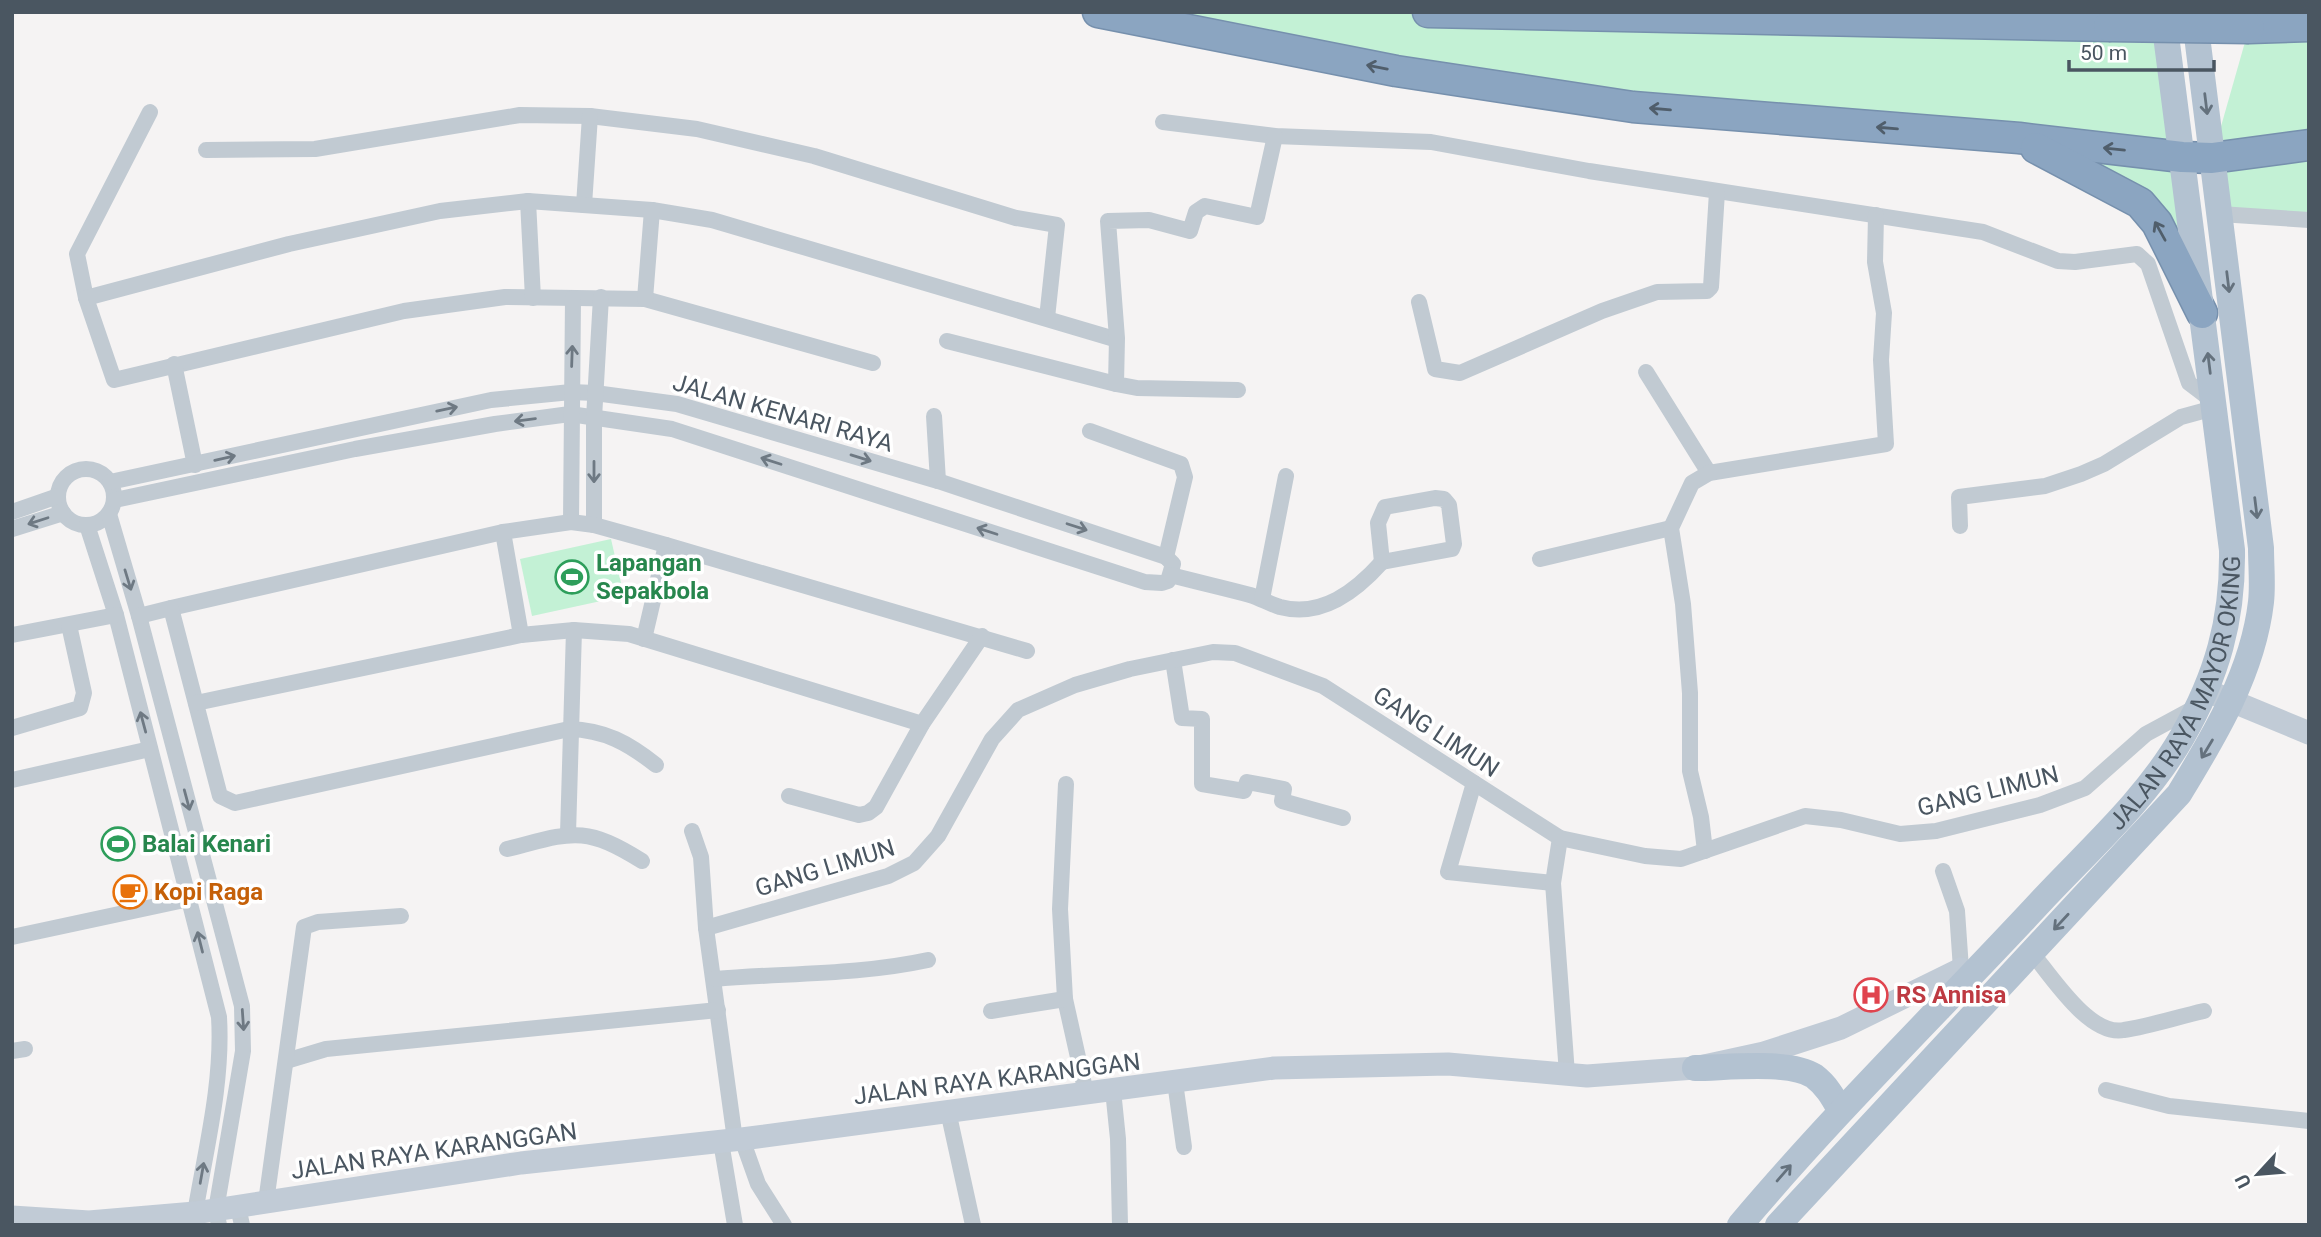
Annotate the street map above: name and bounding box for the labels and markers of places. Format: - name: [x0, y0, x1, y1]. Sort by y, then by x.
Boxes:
- place label: Lapangan Sepakbola: [596, 549, 709, 605]
- sports icon: Lapangan Sepakbola: [553, 558, 591, 596]
- sports icon: Balai Kenari: [99, 825, 137, 863]
- place label: Balai Kenari: [142, 830, 271, 858]
- cafe icon: Kopi Raga: [111, 873, 149, 911]
- place label: Kopi Raga: [154, 878, 263, 906]
- hospital icon: RS Annisa: [1852, 976, 1890, 1014]
- place label: RS Annisa: [1896, 981, 2006, 1009]

